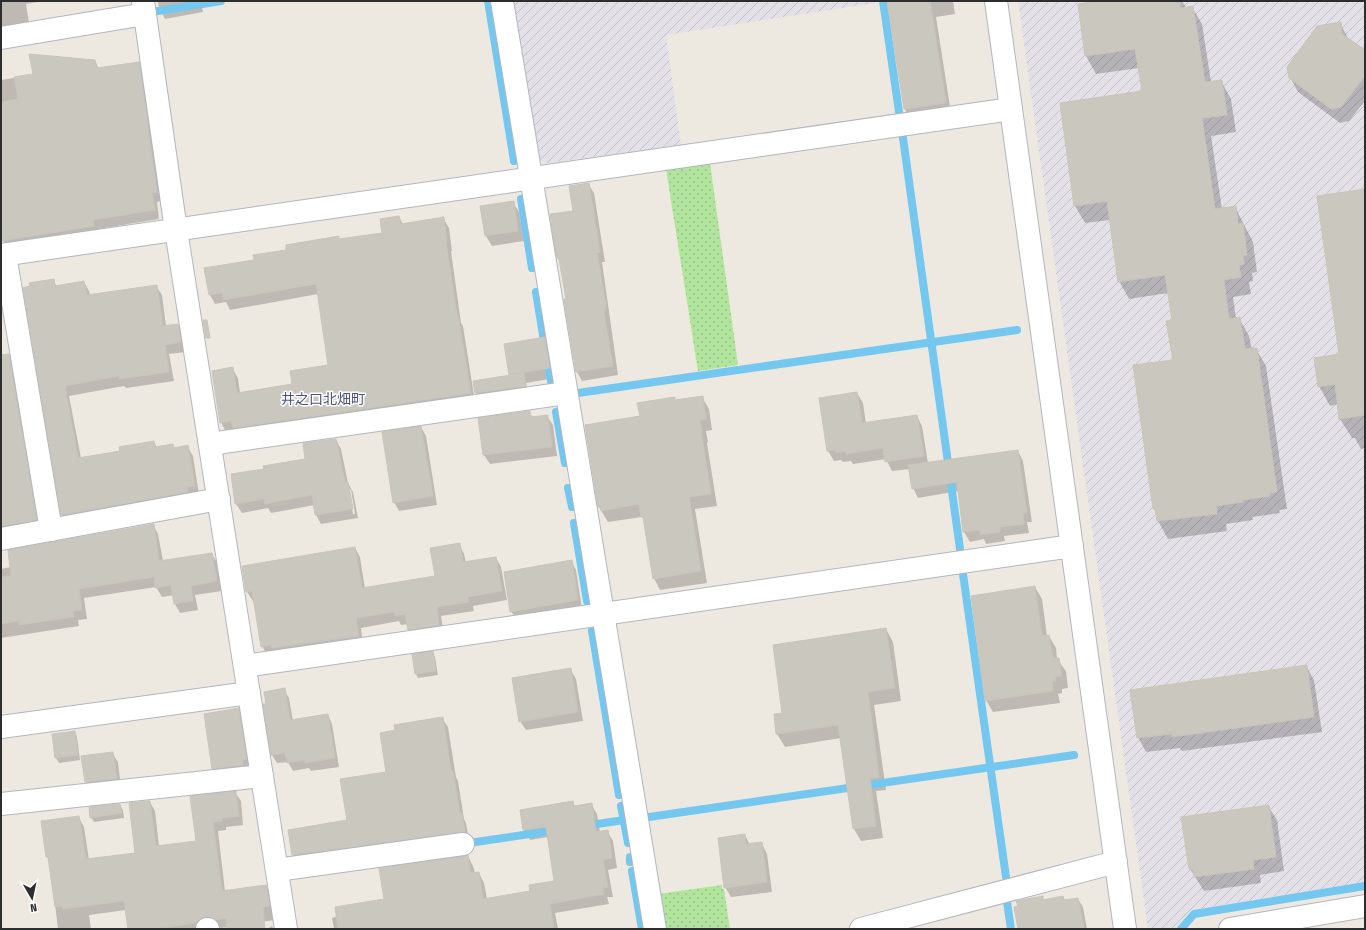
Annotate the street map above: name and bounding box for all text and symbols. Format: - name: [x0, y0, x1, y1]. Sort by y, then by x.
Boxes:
- district label: 井之口北畑町: [281, 391, 365, 408]
- north arrow: [12, 878, 52, 918]
- text: N: [29, 900, 38, 914]

